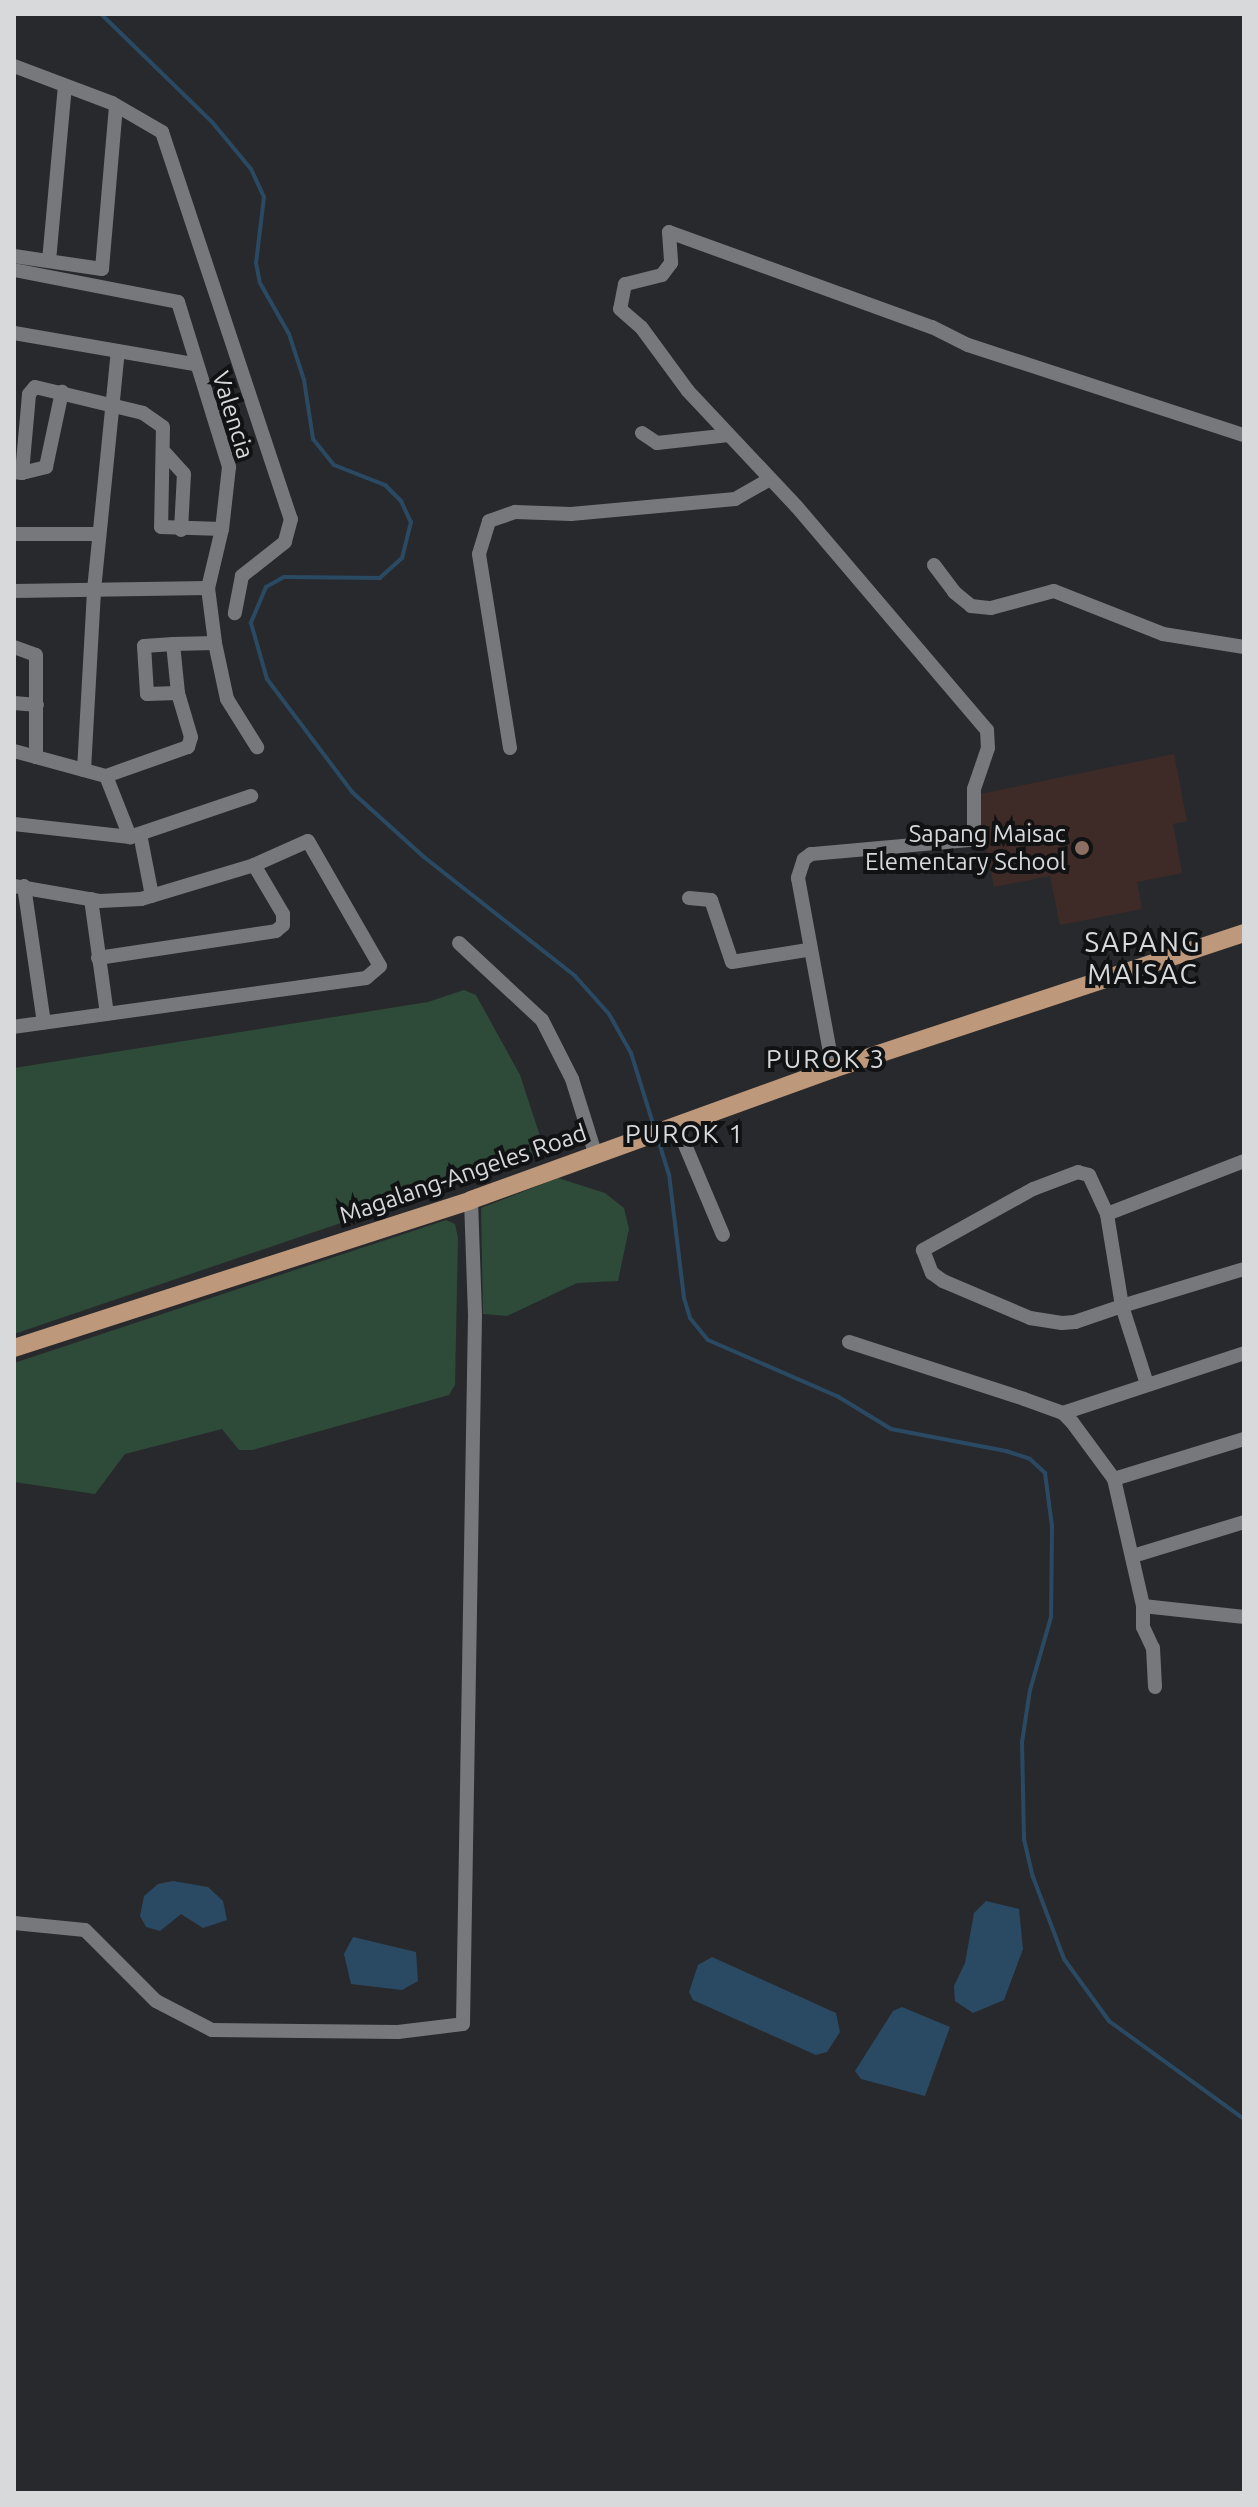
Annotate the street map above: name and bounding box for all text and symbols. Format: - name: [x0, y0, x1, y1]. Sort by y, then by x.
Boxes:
- street label: Valencia: [206, 368, 260, 462]
- place label: Sapang Maisac Elementary School: [865, 820, 1066, 876]
- marker: Sapang Maisac Elementary School: [1073, 839, 1091, 857]
- district label: SAPANG MAISAC: [1084, 925, 1202, 991]
- district label: PUROK 3: [766, 1043, 886, 1075]
- street label: Magalang-Angeles Road: [336, 1118, 590, 1230]
- district label: PUROK 1: [625, 1118, 745, 1150]

